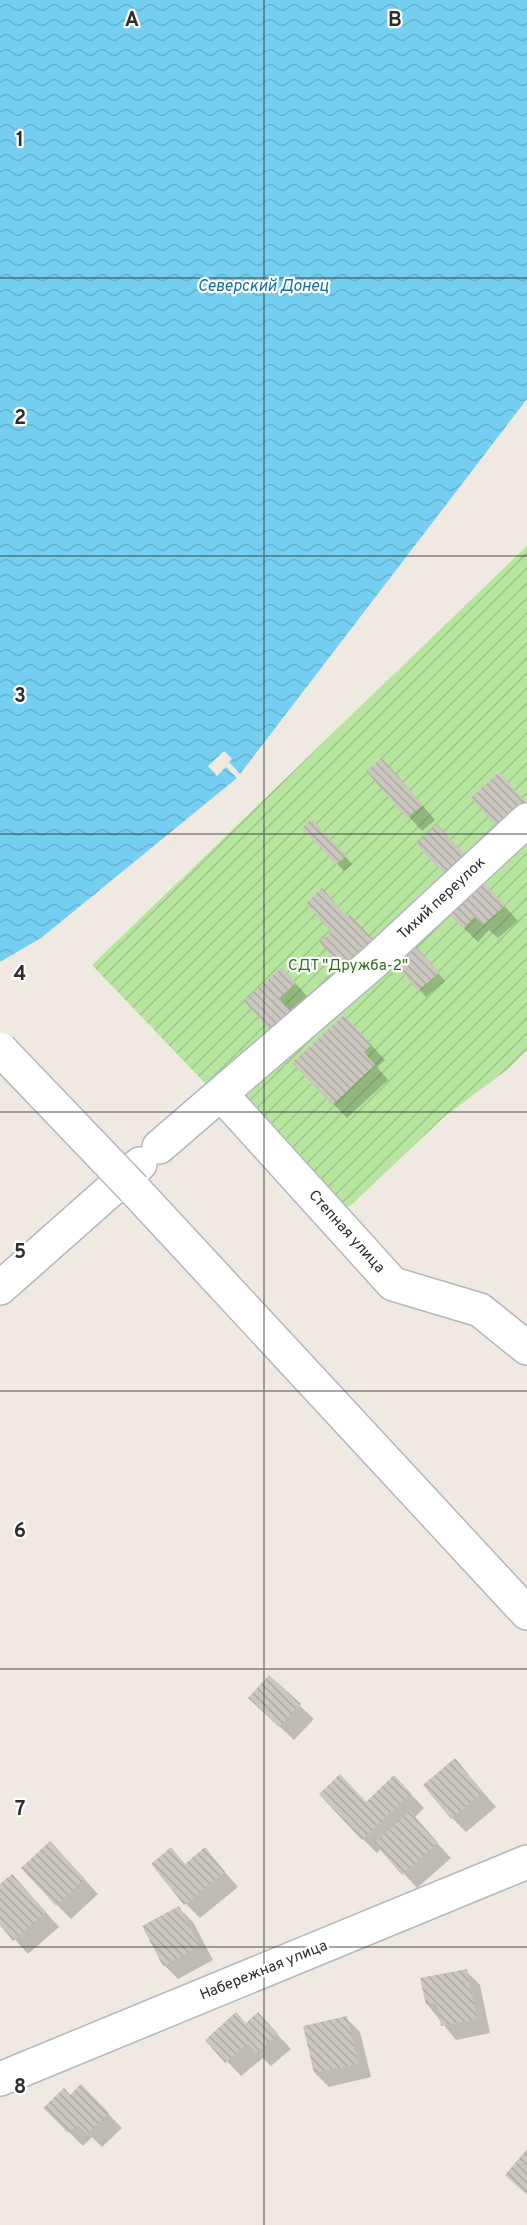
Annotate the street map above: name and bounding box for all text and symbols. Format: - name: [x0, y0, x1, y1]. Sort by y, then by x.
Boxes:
- text: A: [125, 8, 139, 34]
- text: B: [388, 8, 402, 34]
- text: 1: [16, 128, 24, 154]
- water label: Северский Донец: [197, 277, 329, 297]
- text: 2: [14, 406, 26, 432]
- text: 3: [14, 684, 26, 710]
- street label: Тихий переулок: [394, 854, 490, 944]
- park label: СДТ "Дружба-2": [288, 957, 408, 976]
- text: 4: [14, 962, 26, 988]
- street label: Степная улица: [304, 1186, 388, 1278]
- text: 5: [14, 1240, 26, 1266]
- text: 6: [14, 1519, 26, 1545]
- text: 7: [15, 1797, 25, 1823]
- street label: Набережная улица: [197, 1937, 331, 2005]
- text: 8: [14, 2075, 26, 2101]

